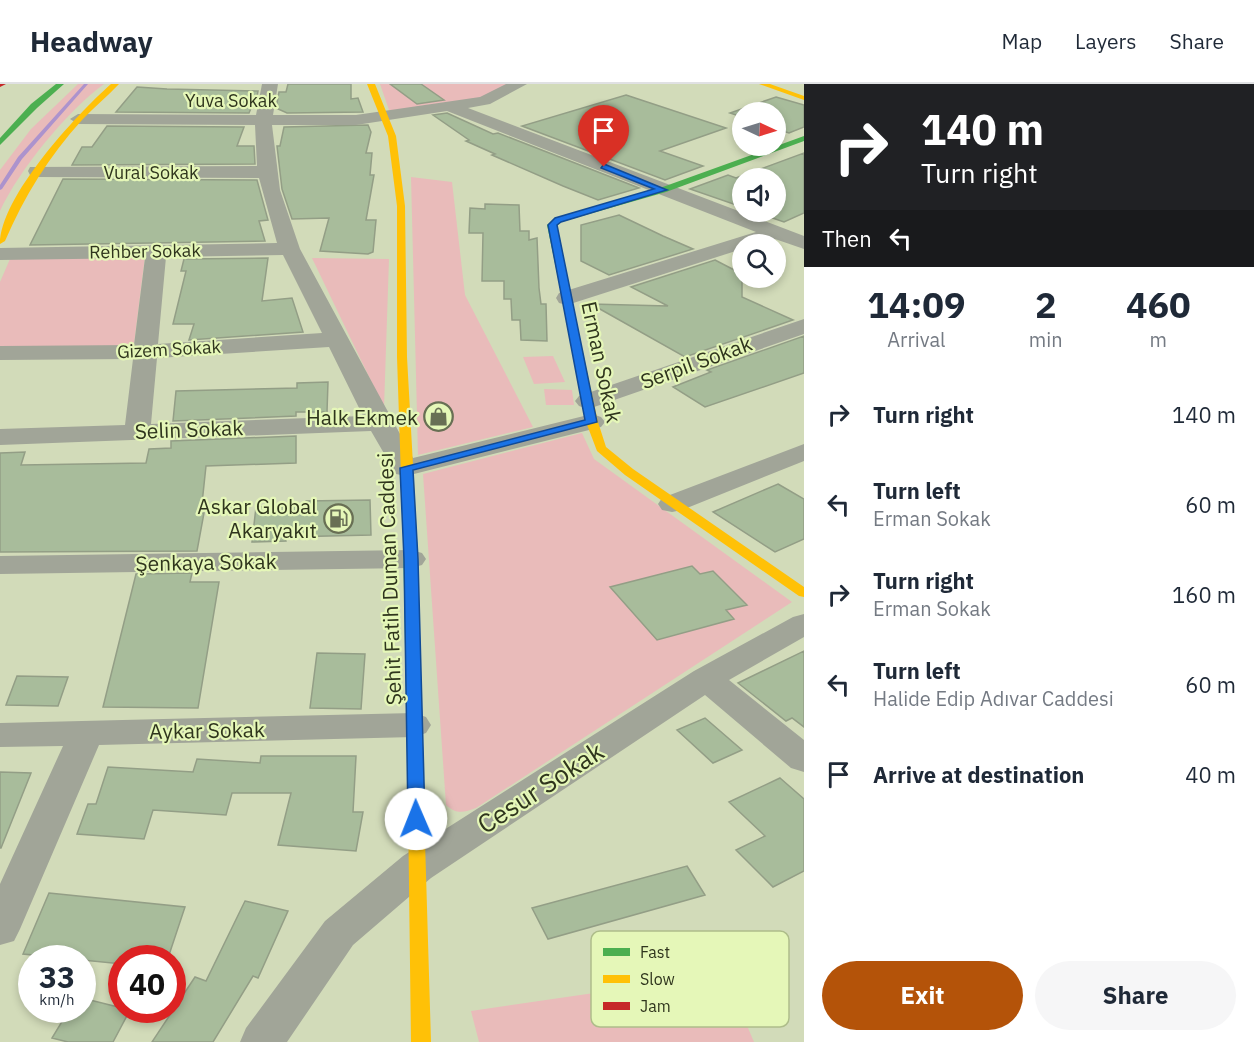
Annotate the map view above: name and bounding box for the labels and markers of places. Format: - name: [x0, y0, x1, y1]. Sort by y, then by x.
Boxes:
- pin: [578, 105, 629, 167]
- shop icon: Halk Ekmek: [423, 401, 455, 433]
- place label: Halk Ekmek: [306, 403, 418, 431]
- place label: Askar Global Akaryakıt: [197, 492, 317, 544]
- fuel station icon: Askar Global Akaryakıt: [322, 502, 354, 534]

